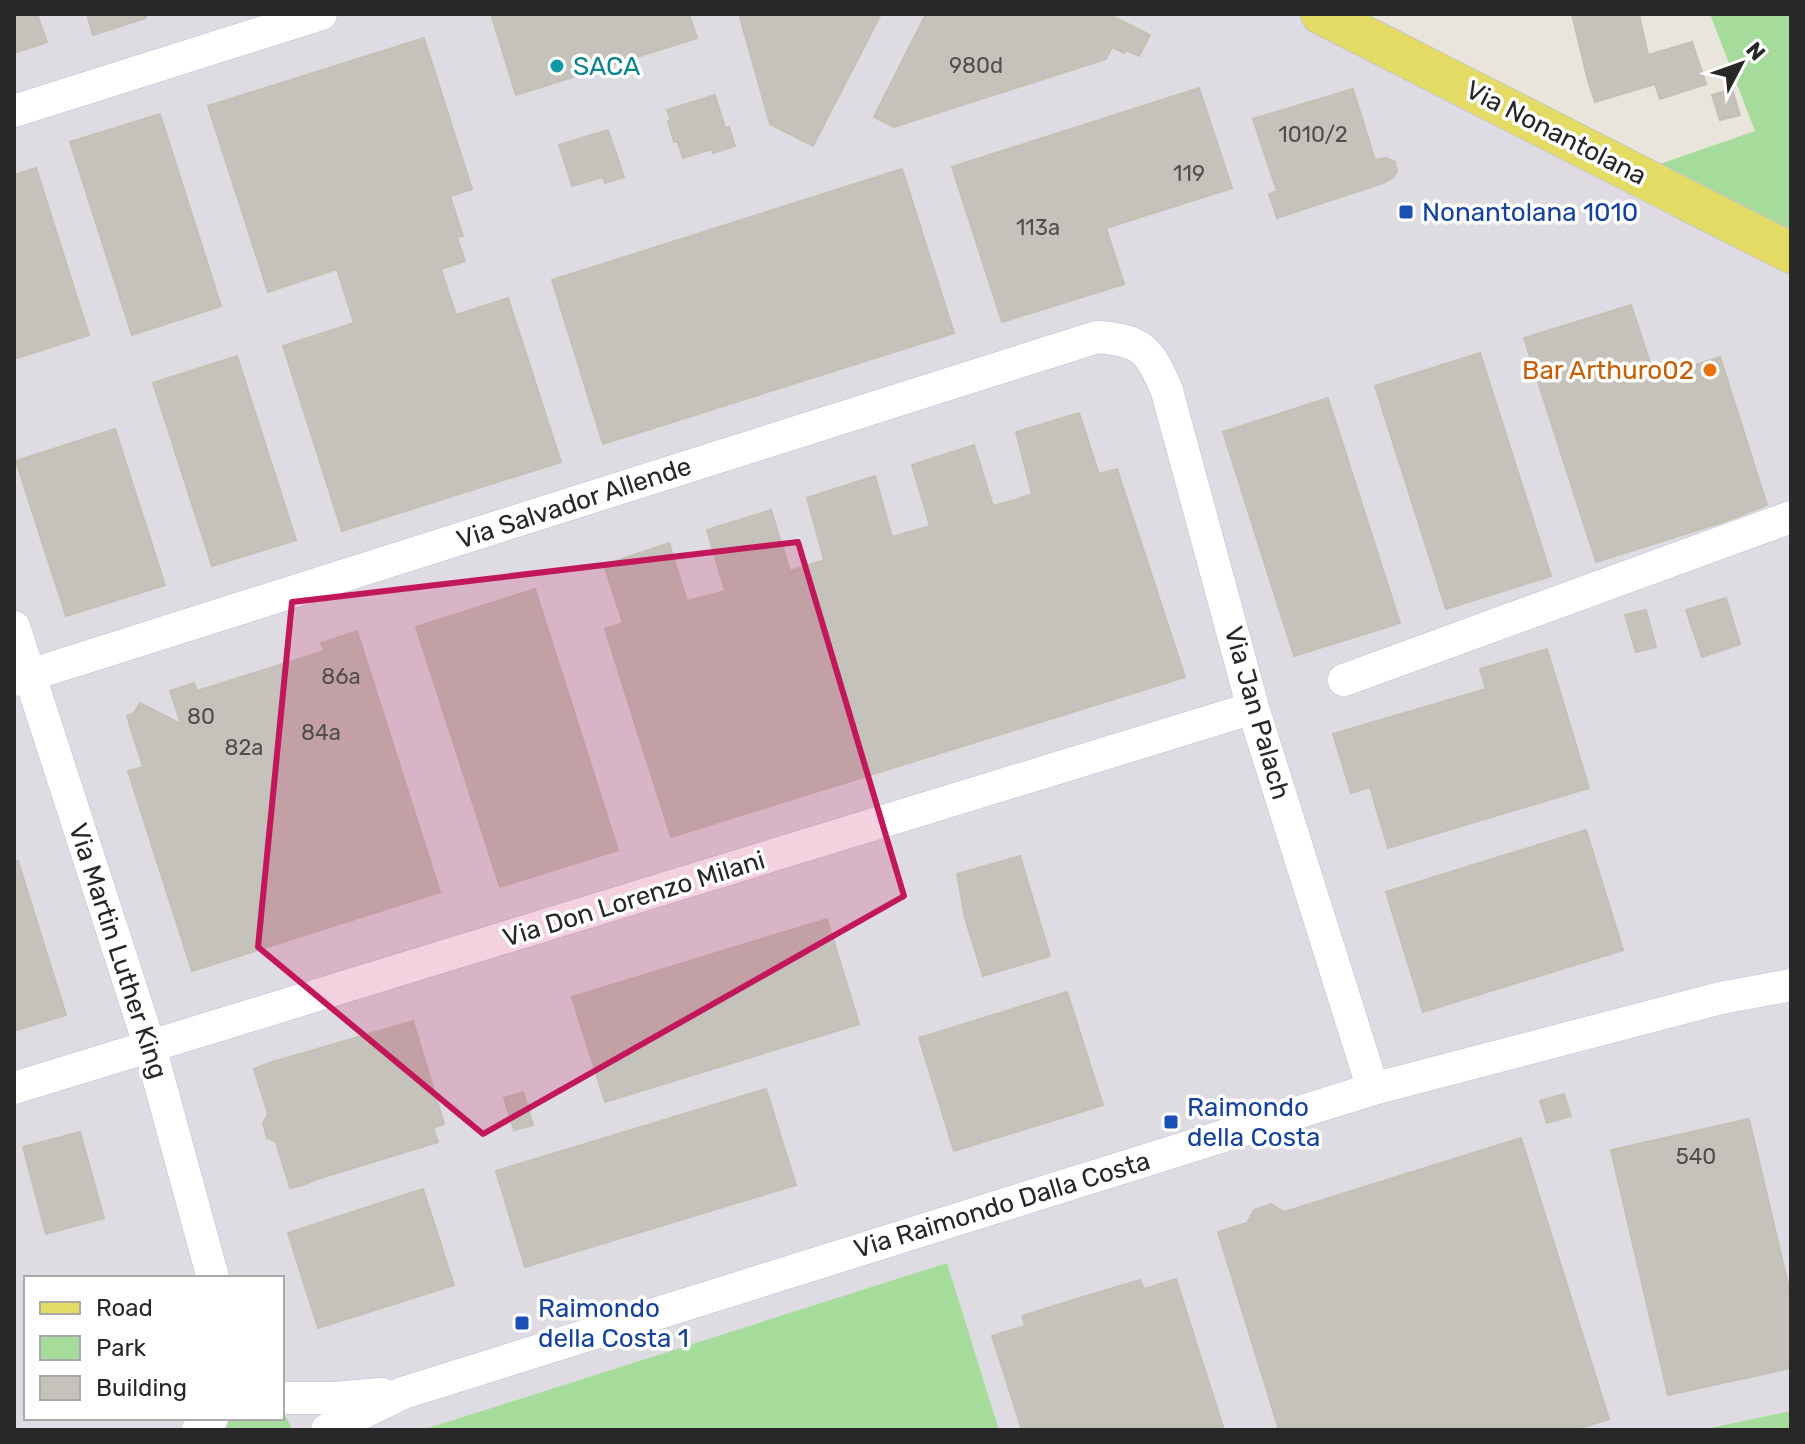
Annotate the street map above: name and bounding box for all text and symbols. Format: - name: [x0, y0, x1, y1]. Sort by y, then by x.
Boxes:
- north arrow: [1701, 24, 1781, 104]
- text: N: [1740, 36, 1771, 66]
- place label: SACA: [573, 51, 641, 82]
- house number: 980d: [949, 52, 1003, 79]
- marker: SACA: [548, 57, 566, 75]
- street label: Via Nonantolana: [1461, 74, 1651, 192]
- house number: 1010/2: [1278, 121, 1348, 148]
- house number: 119: [1173, 160, 1205, 187]
- place label: Nonantolana 1010: [1422, 197, 1638, 228]
- marker: Nonantolana 1010: [1397, 203, 1415, 221]
- house number: 113a: [1016, 214, 1060, 241]
- place label: Bar Arthuro02: [1522, 355, 1694, 386]
- marker: Bar Arthuro02: [1701, 361, 1719, 379]
- street label: Via Salvador Allende: [453, 450, 695, 556]
- street label: Via Jan Palach: [1218, 623, 1296, 803]
- house number: 86a: [321, 663, 361, 690]
- house number: 80: [187, 703, 215, 730]
- house number: 84a: [301, 719, 341, 746]
- house number: 82a: [224, 734, 264, 761]
- street label: Via Martin Luther King: [62, 819, 174, 1083]
- street label: Via Don Lorenzo Milani: [499, 844, 769, 954]
- place label: Raimondo della Costa: [1187, 1092, 1320, 1153]
- marker: Raimondo della Costa: [1162, 1113, 1180, 1131]
- house number: 540: [1676, 1143, 1716, 1170]
- street label: Via Raimondo Dalla Costa: [850, 1145, 1154, 1265]
- legend: [24, 1276, 284, 1420]
- place label: Raimondo della Costa 1: [538, 1293, 689, 1354]
- text: Road: [96, 1294, 153, 1322]
- marker: Raimondo della Costa 1: [513, 1314, 531, 1332]
- text: Park: [96, 1334, 147, 1362]
- text: Building: [96, 1374, 187, 1402]

